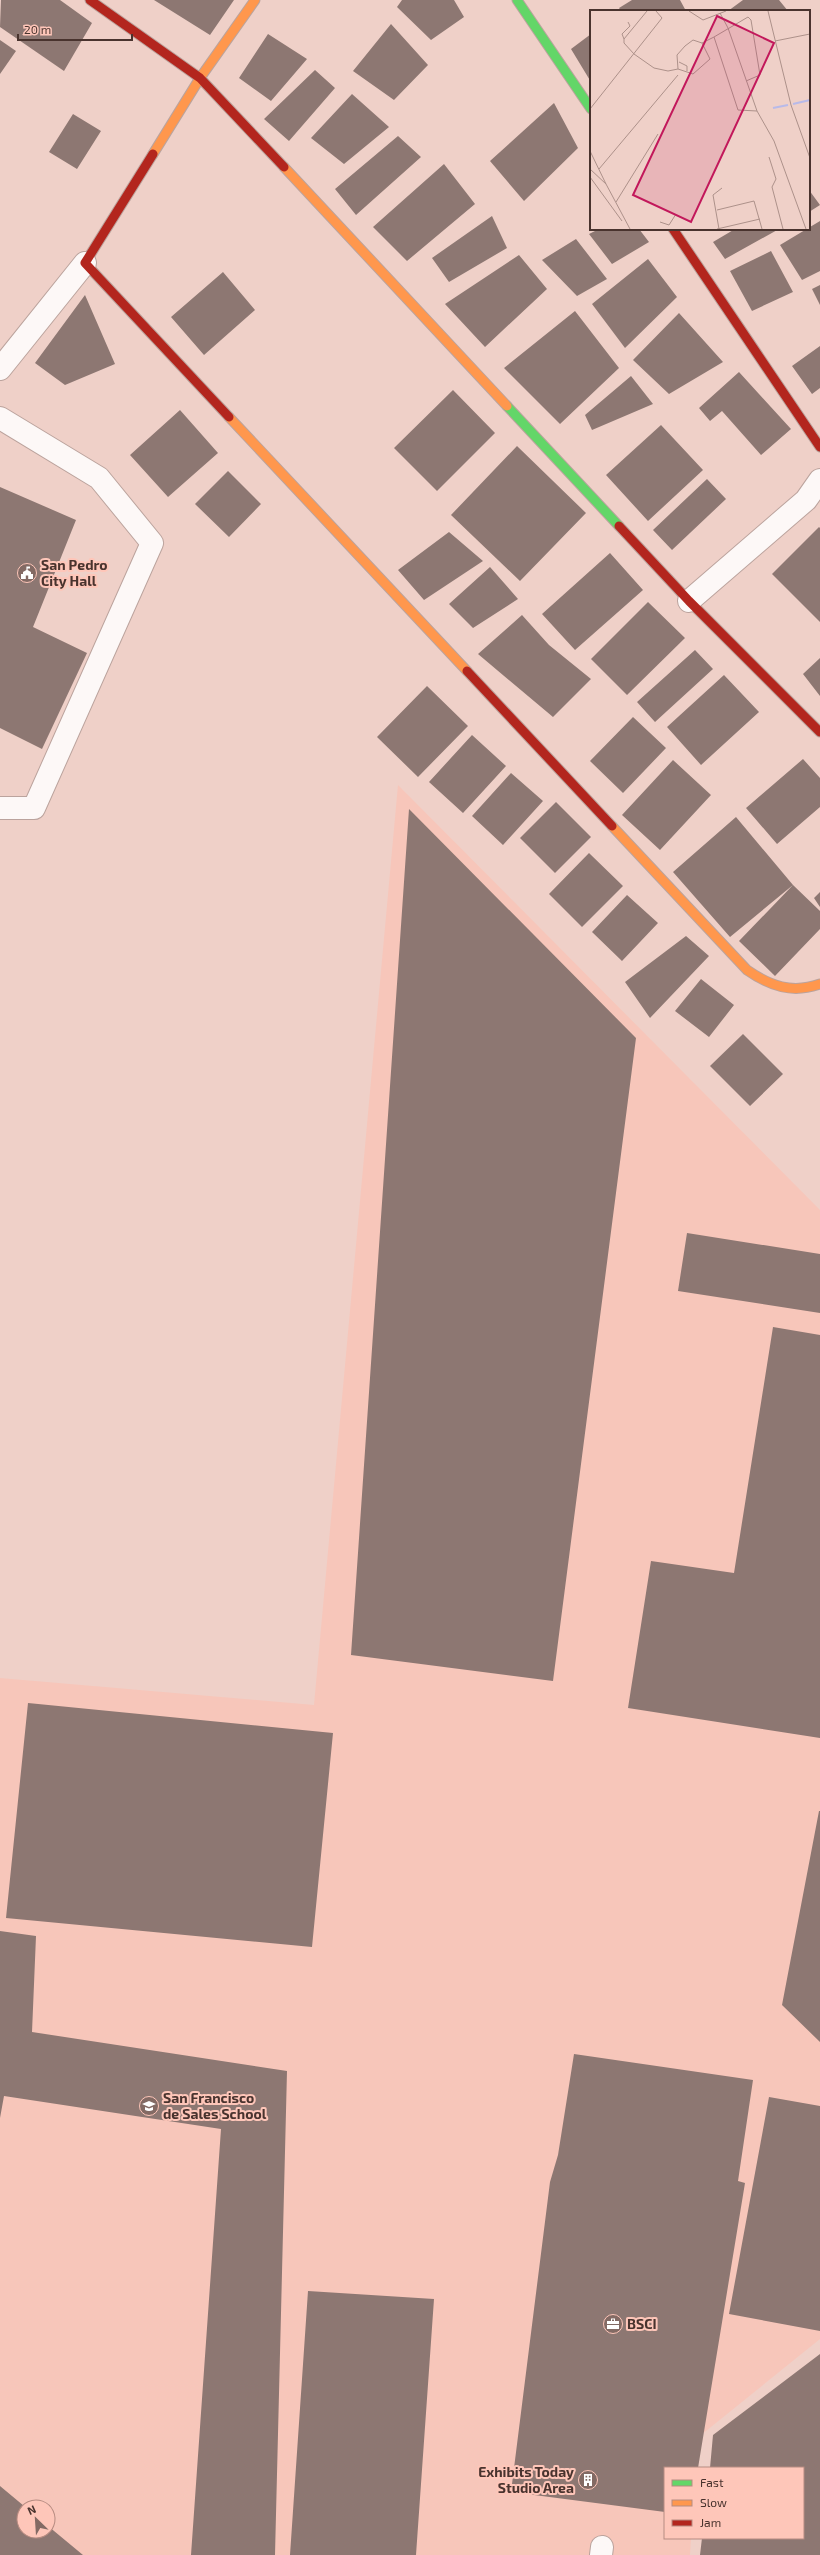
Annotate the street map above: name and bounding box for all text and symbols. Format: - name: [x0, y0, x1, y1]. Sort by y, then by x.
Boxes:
- inset map: [590, 10, 810, 230]
- scale bar: [18, 16, 132, 42]
- text: 20 m: [24, 22, 51, 36]
- place label: San Pedro City Hall: [41, 556, 108, 589]
- public building icon: San Pedro City Hall: [16, 562, 38, 584]
- place label: San Francisco de Sales School: [163, 2089, 267, 2122]
- school or university icon: San Francisco de Sales School: [138, 2095, 160, 2117]
- office icon: BSCI: [602, 2313, 624, 2335]
- place label: BSCI: [627, 2315, 656, 2332]
- place label: Exhibits Today Studio Area: [478, 2463, 574, 2496]
- legend: [664, 2467, 804, 2539]
- building icon: Exhibits Today Studio Area: [577, 2469, 599, 2491]
- text: Fast: [700, 2475, 724, 2489]
- text: Slow: [700, 2495, 727, 2509]
- north arrow: [16, 2499, 56, 2539]
- text: N: [25, 2502, 38, 2517]
- text: Jam: [700, 2515, 721, 2529]

